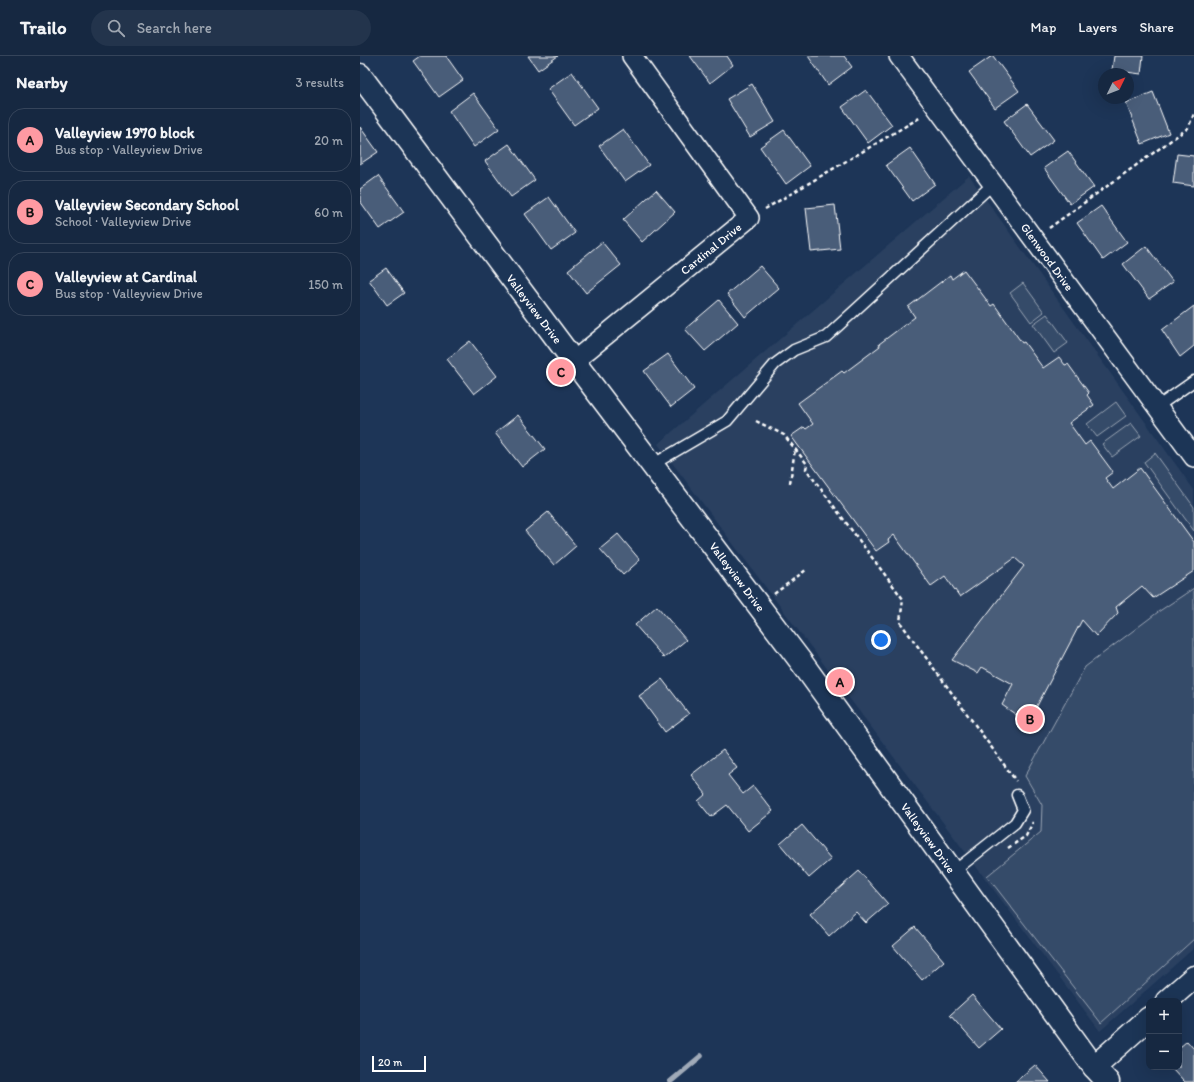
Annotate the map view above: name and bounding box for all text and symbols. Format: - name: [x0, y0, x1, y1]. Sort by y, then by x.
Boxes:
- search box: [91, 10, 371, 46]
- text: Trailo: [20, 16, 67, 39]
- icon: search: [105, 17, 127, 39]
- text: Search here: [137, 19, 212, 37]
- text: Map: [1031, 19, 1056, 36]
- text: Layers: [1078, 19, 1117, 36]
- text: Share: [1139, 19, 1174, 36]
- north arrow: [1098, 68, 1134, 104]
- text: Nearby: [16, 72, 68, 92]
- text: 3 results: [295, 75, 344, 90]
- text: Valleyview 1970 block: [55, 124, 195, 142]
- text: A: [26, 133, 34, 148]
- text: 20 m: [314, 133, 343, 148]
- text: Bus stop · Valleyview Drive: [55, 142, 203, 157]
- text: Valleyview Secondary School: [55, 196, 239, 214]
- text: B: [26, 205, 34, 220]
- text: 60 m: [314, 205, 343, 220]
- text: School · Valleyview Drive: [55, 214, 191, 229]
- street label: Cardinal Drive: [678, 220, 744, 278]
- street label: Glenwood Drive: [1018, 220, 1076, 294]
- text: Valleyview at Cardinal: [55, 268, 197, 286]
- street label: Valleyview Drive: [503, 272, 565, 347]
- text: C: [26, 277, 34, 292]
- text: 150 m: [308, 277, 343, 292]
- text: Bus stop · Valleyview Drive: [55, 286, 203, 301]
- pin: C: [548, 357, 574, 387]
- street label: Valleyview Drive: [706, 540, 768, 615]
- your location: [871, 630, 891, 650]
- pin: A: [827, 667, 853, 697]
- pin: B: [1017, 704, 1043, 734]
- street label: Valleyview Drive: [898, 800, 958, 876]
- map controls: [1146, 998, 1182, 1070]
- button: +: [1146, 998, 1182, 1034]
- button: −: [1146, 1034, 1182, 1070]
- scale bar: [372, 1054, 426, 1073]
- text: 20 m: [378, 1056, 402, 1069]

